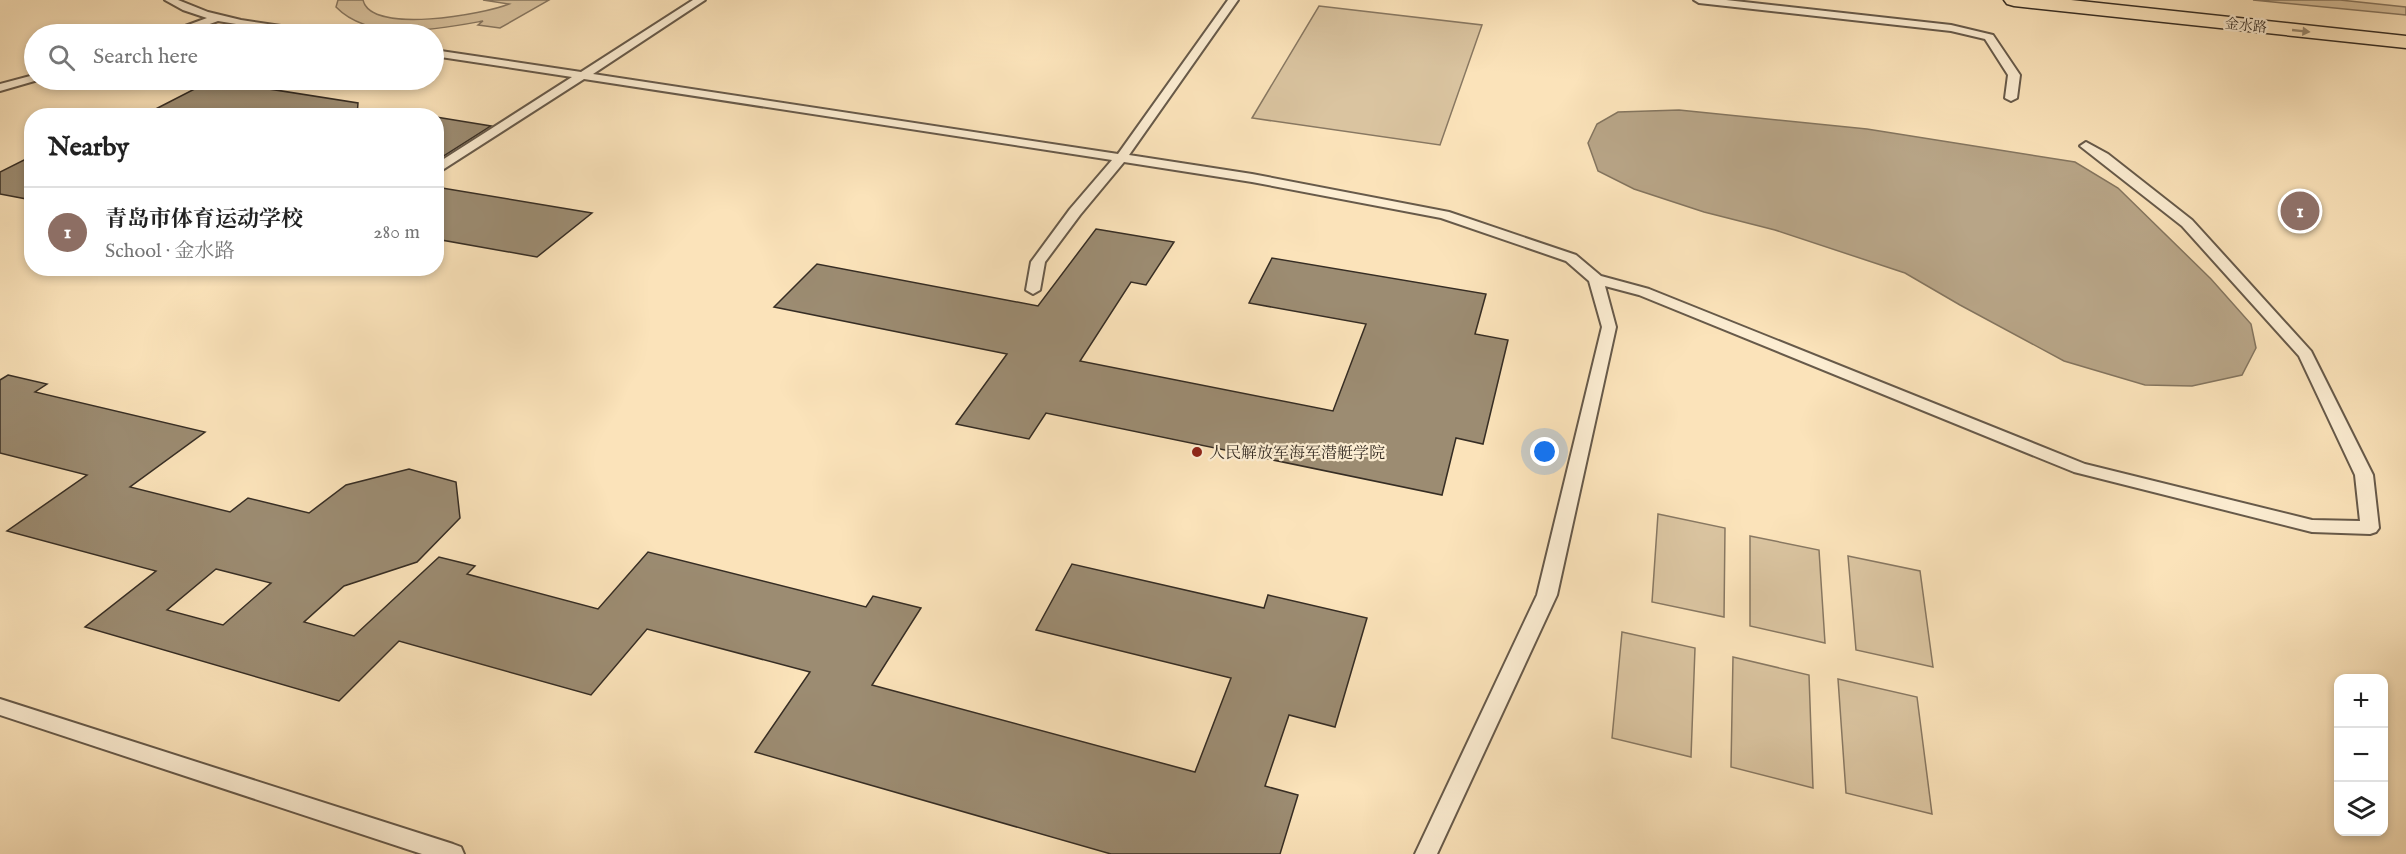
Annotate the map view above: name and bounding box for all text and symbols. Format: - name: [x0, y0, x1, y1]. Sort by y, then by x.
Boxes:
- street label: 金水路: [2224, 15, 2268, 37]
- search box: [24, 24, 444, 90]
- one-way arrow: [2292, 26, 2311, 36]
- icon: search: [45, 41, 78, 74]
- text: Search here: [93, 43, 198, 71]
- text: Nearby: [48, 131, 129, 164]
- pin: 1: [2280, 188, 2320, 234]
- text: 青岛市体育运动学校: [105, 206, 303, 234]
- text: 1: [64, 220, 71, 245]
- text: 280 m: [373, 220, 420, 245]
- text: School · 金水路: [105, 239, 235, 264]
- your location: [1530, 437, 1559, 466]
- place label: 人民解放军海军潜艇学院: [1209, 444, 1385, 464]
- marker: 人民解放军海军潜艇学院: [1190, 445, 1204, 459]
- map controls: [2334, 674, 2388, 836]
- button: +: [2334, 674, 2388, 728]
- button: −: [2334, 728, 2388, 782]
- button: layers: [2334, 782, 2388, 836]

